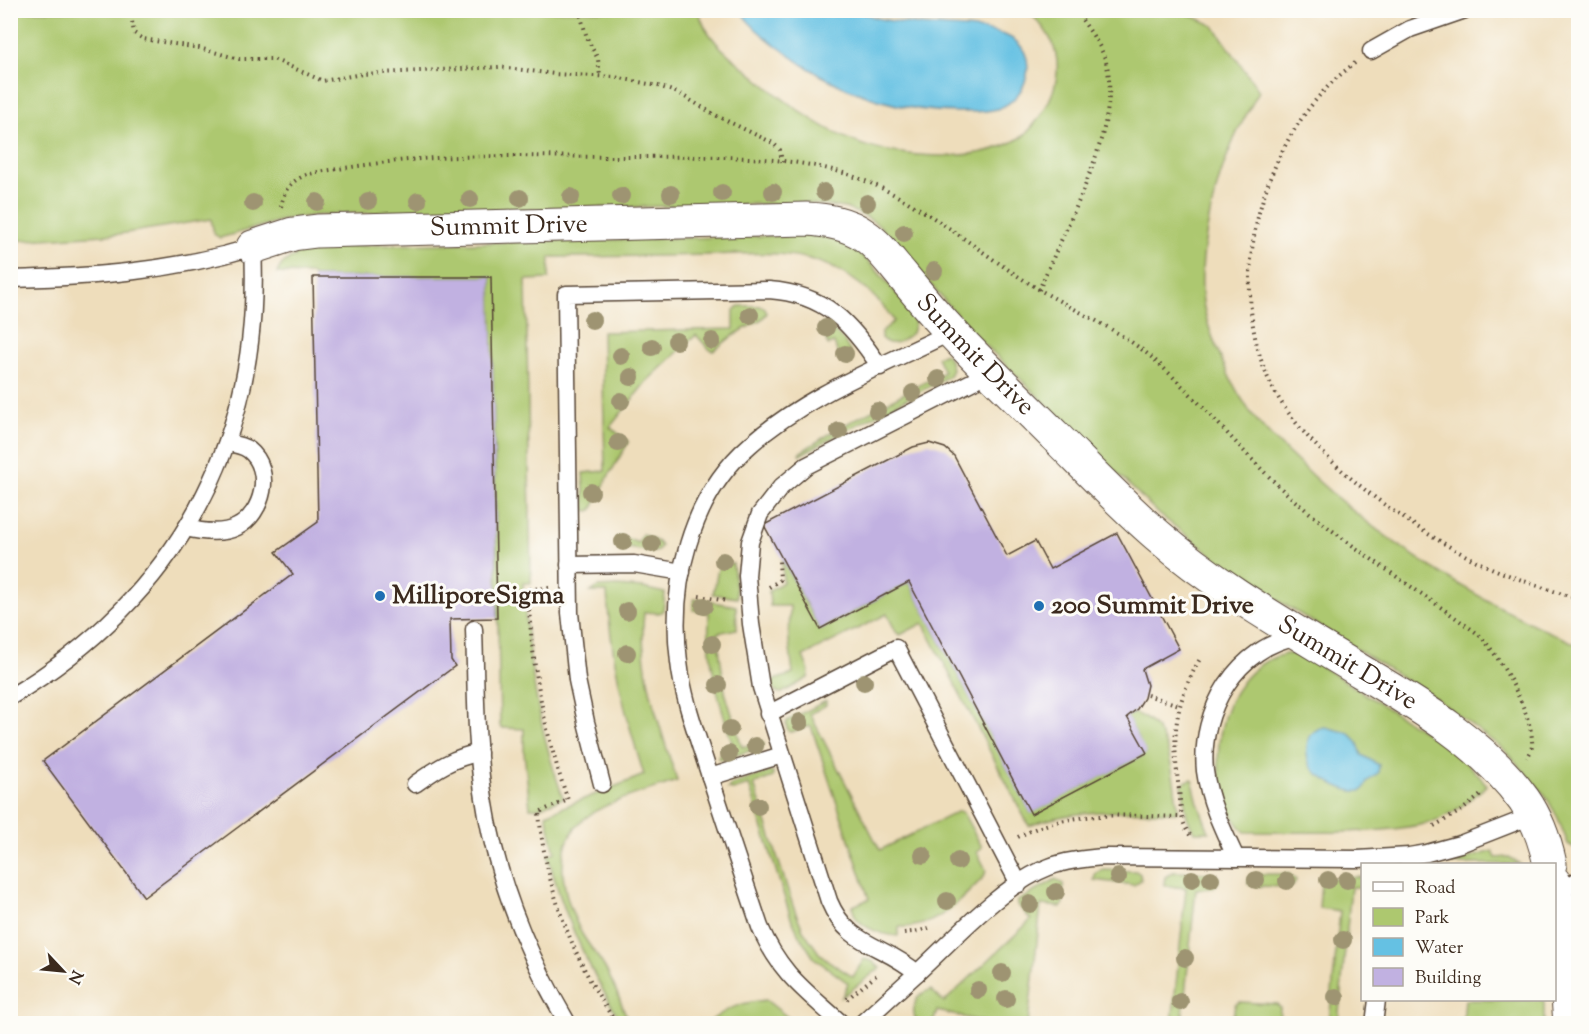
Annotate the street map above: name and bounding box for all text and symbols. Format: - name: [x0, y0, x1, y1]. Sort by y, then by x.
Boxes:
- street label: Summit Drive: [429, 206, 588, 247]
- street label: Summit Drive: [907, 286, 1043, 424]
- place label: MilliporeSigma: [392, 578, 564, 615]
- place label: 200 Summit Drive: [1051, 588, 1254, 625]
- marker: MilliporeSigma: [373, 589, 387, 603]
- marker: 200 Summit Drive: [1032, 599, 1046, 613]
- street label: Summit Drive: [1270, 606, 1425, 720]
- legend: [1361, 863, 1556, 1001]
- text: Road: [1415, 876, 1455, 902]
- text: Park: [1415, 906, 1450, 932]
- text: Water: [1415, 936, 1464, 962]
- north arrow: [33, 941, 93, 1001]
- text: N: [61, 966, 87, 987]
- text: Building: [1415, 966, 1481, 992]

